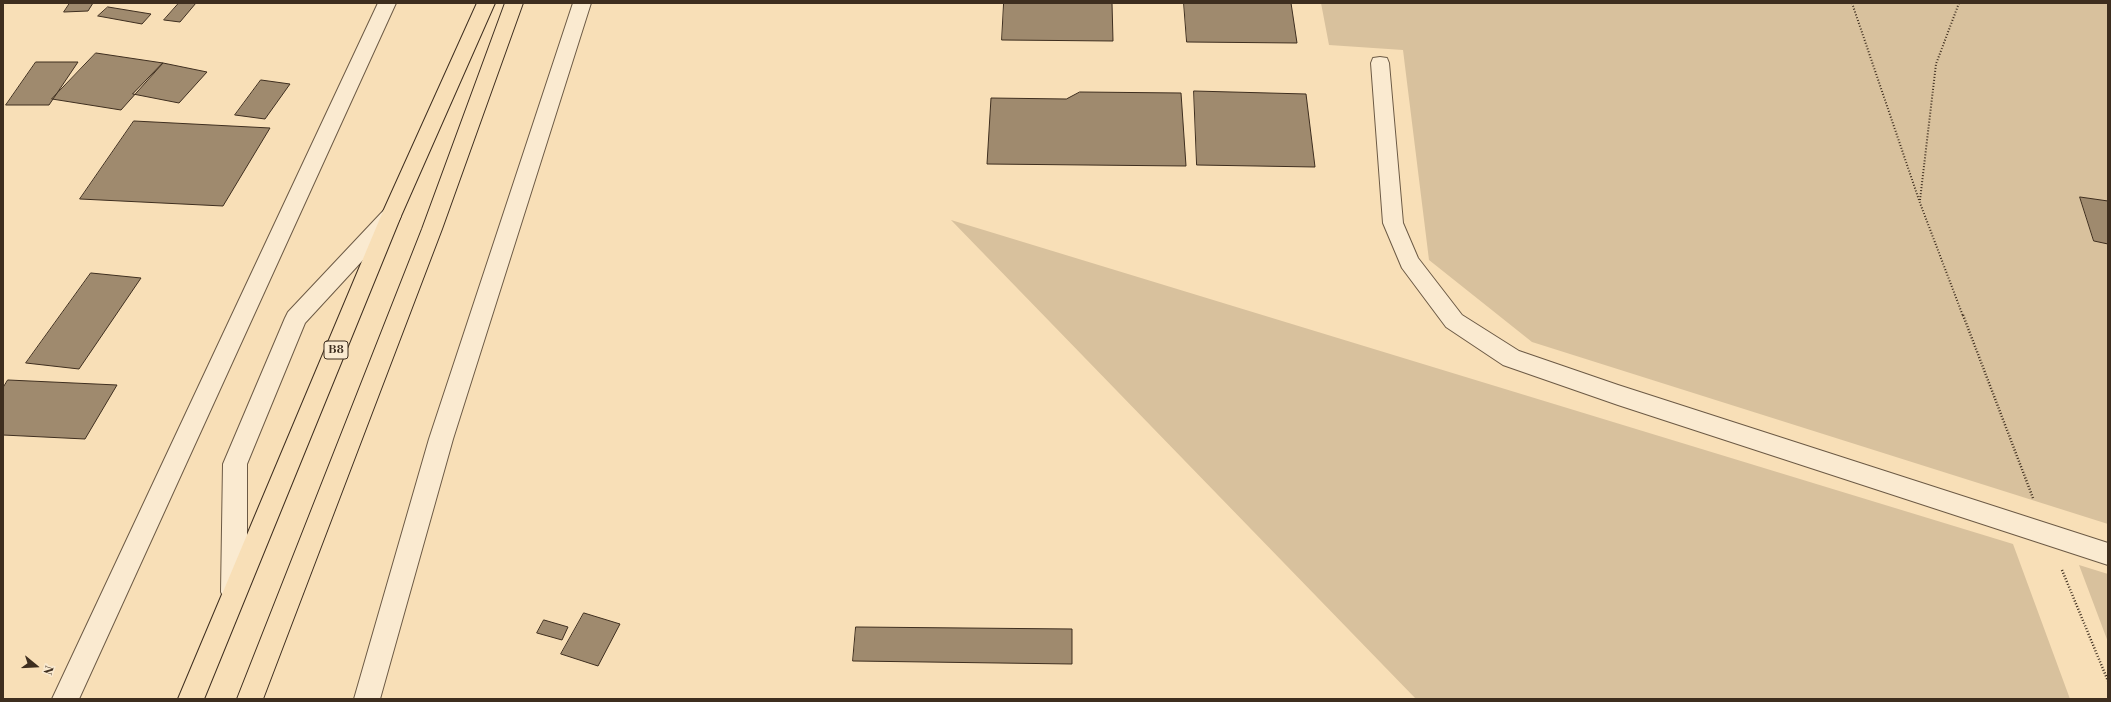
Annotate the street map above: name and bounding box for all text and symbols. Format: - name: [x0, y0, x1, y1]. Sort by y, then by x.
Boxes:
- road number: B8: [324, 341, 348, 359]
- north arrow: [16, 646, 56, 686]
- text: N: [39, 663, 55, 676]

